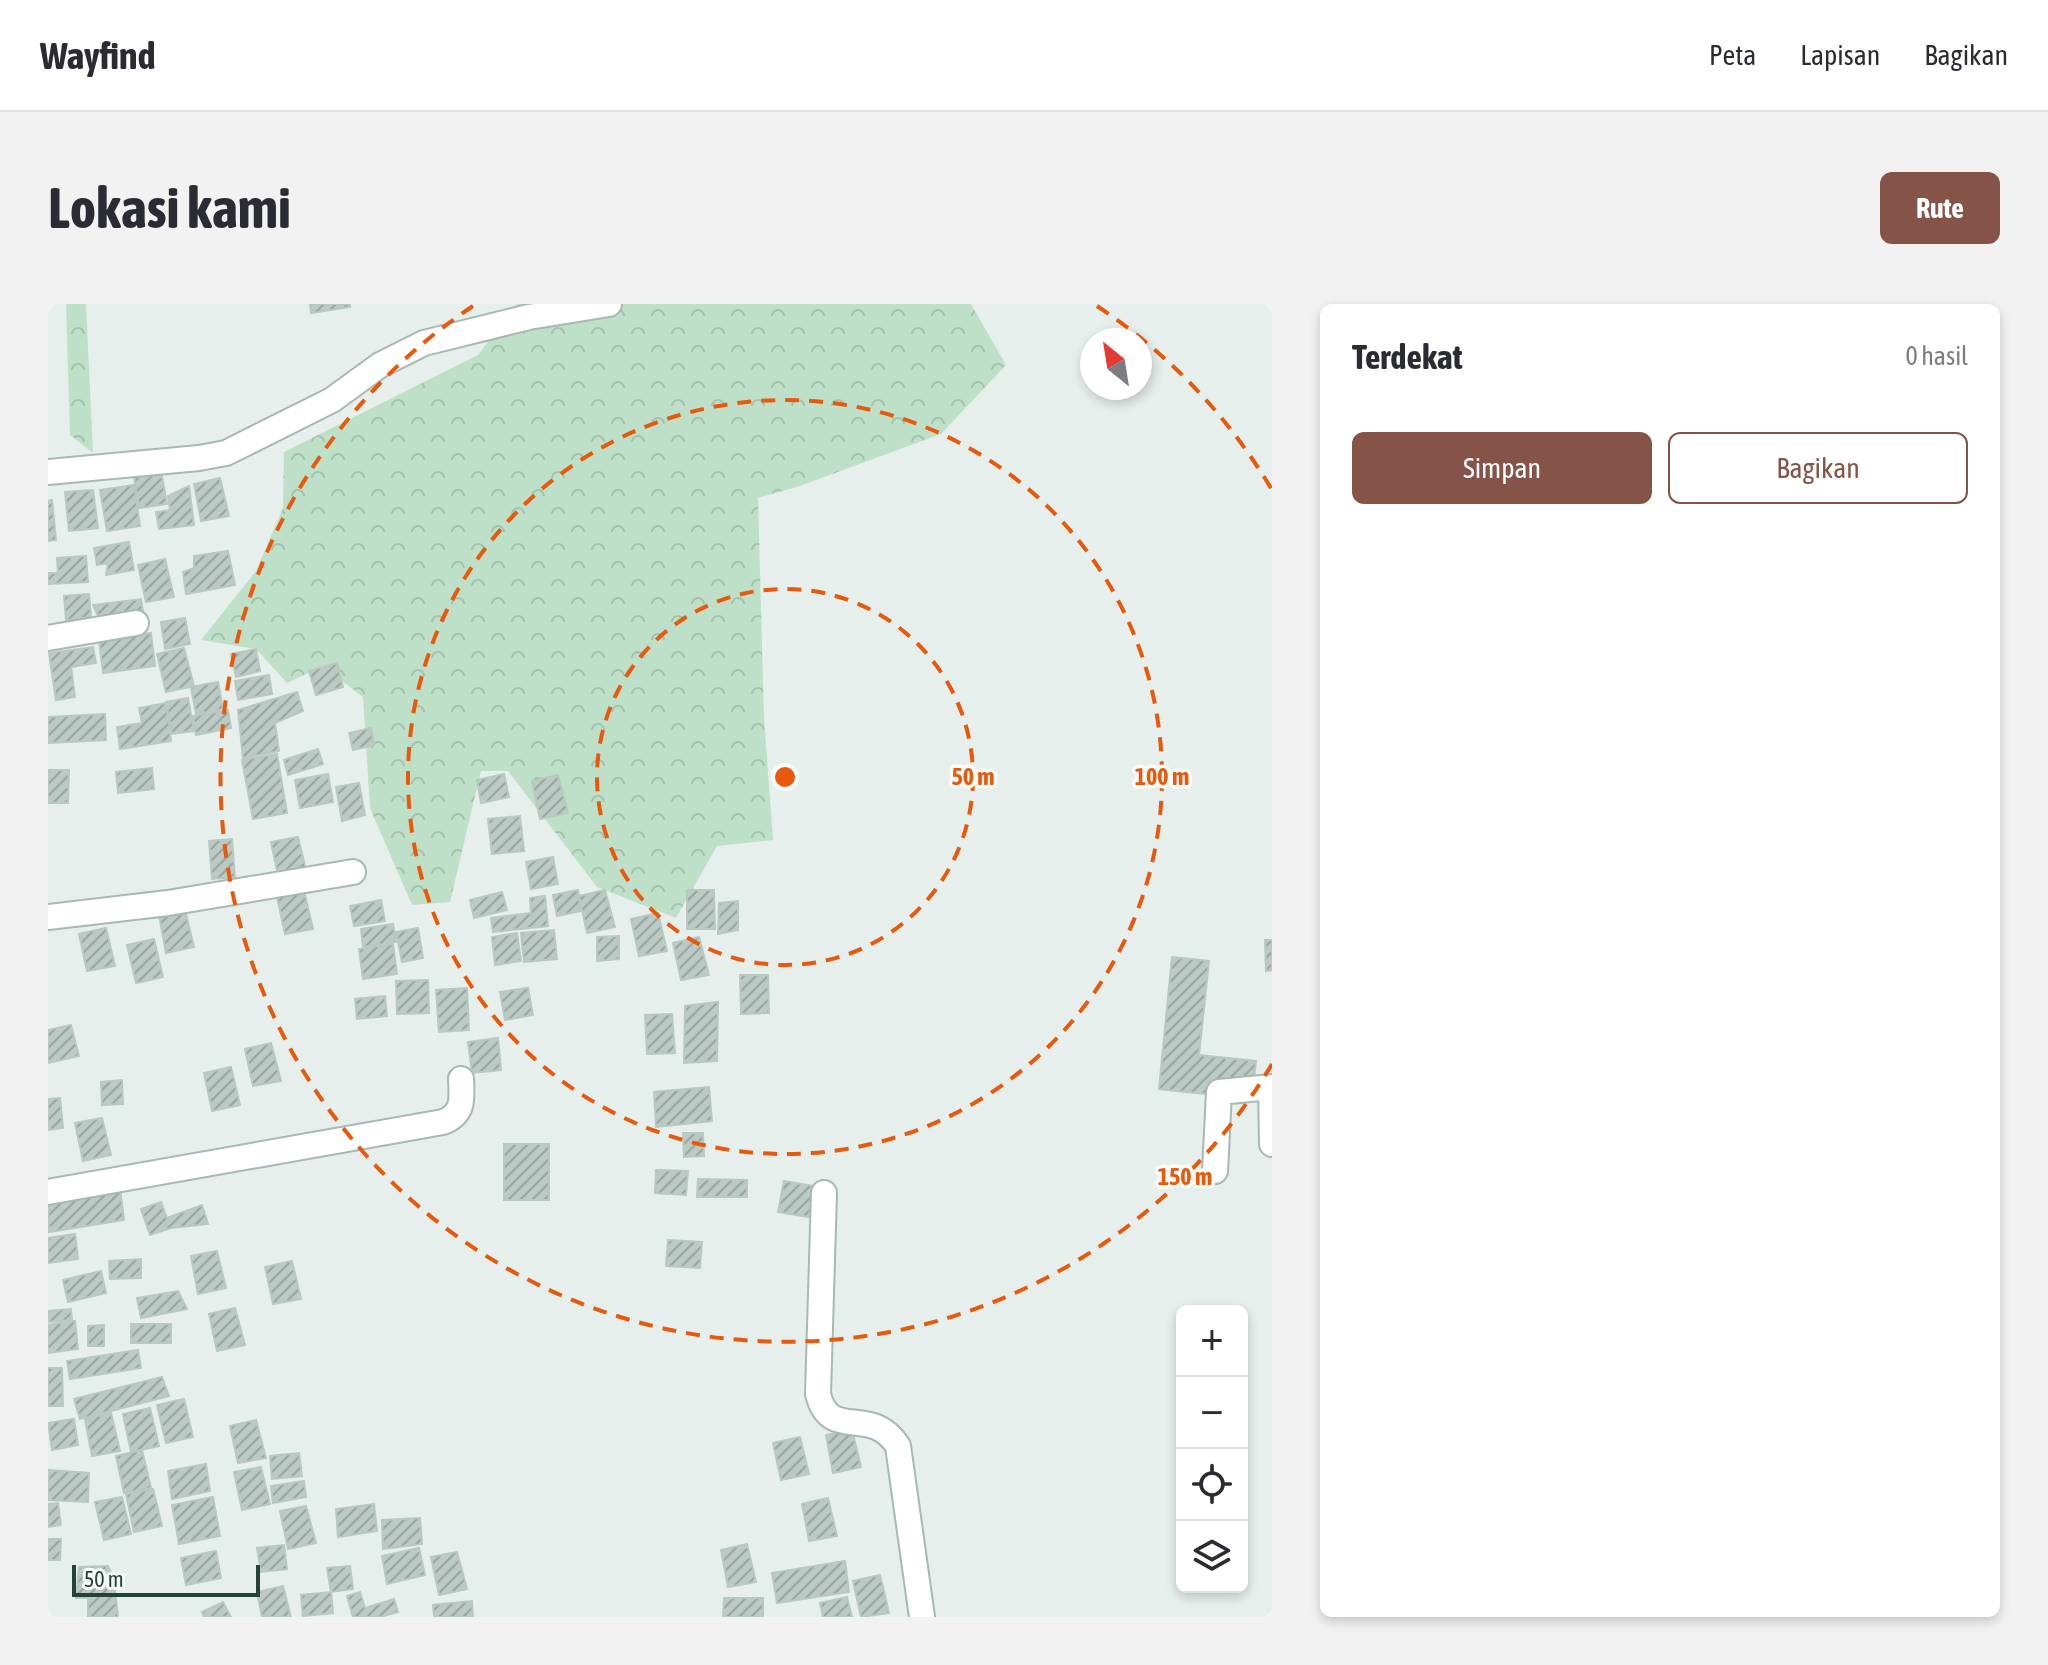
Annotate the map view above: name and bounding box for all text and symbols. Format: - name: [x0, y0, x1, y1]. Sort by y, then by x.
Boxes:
- text: Wayfind: [40, 34, 155, 77]
- text: Peta: [1709, 39, 1756, 71]
- text: Lapisan: [1800, 39, 1880, 71]
- text: Bagikan: [1924, 39, 2008, 71]
- button: Rute: [1880, 172, 2000, 244]
- text: Lokasi kami: [48, 176, 291, 240]
- north arrow: [1080, 328, 1152, 400]
- text: Terdekat: [1352, 337, 1462, 376]
- text: 0 hasil: [1905, 341, 1968, 371]
- button: Simpan: [1352, 432, 1652, 504]
- button: Bagikan: [1668, 432, 1968, 504]
- centre of rings: [771, 763, 799, 791]
- text: 50 m: [951, 763, 995, 790]
- text: 100 m: [1135, 763, 1189, 790]
- text: 150 m: [1158, 1163, 1212, 1190]
- map controls: [1176, 1305, 1248, 1593]
- button: +: [1176, 1305, 1248, 1377]
- button: −: [1176, 1377, 1248, 1449]
- button: locate: [1176, 1449, 1248, 1521]
- button: layers: [1176, 1521, 1248, 1593]
- scale bar: [72, 1561, 260, 1597]
- text: 50 m: [84, 1566, 124, 1592]

